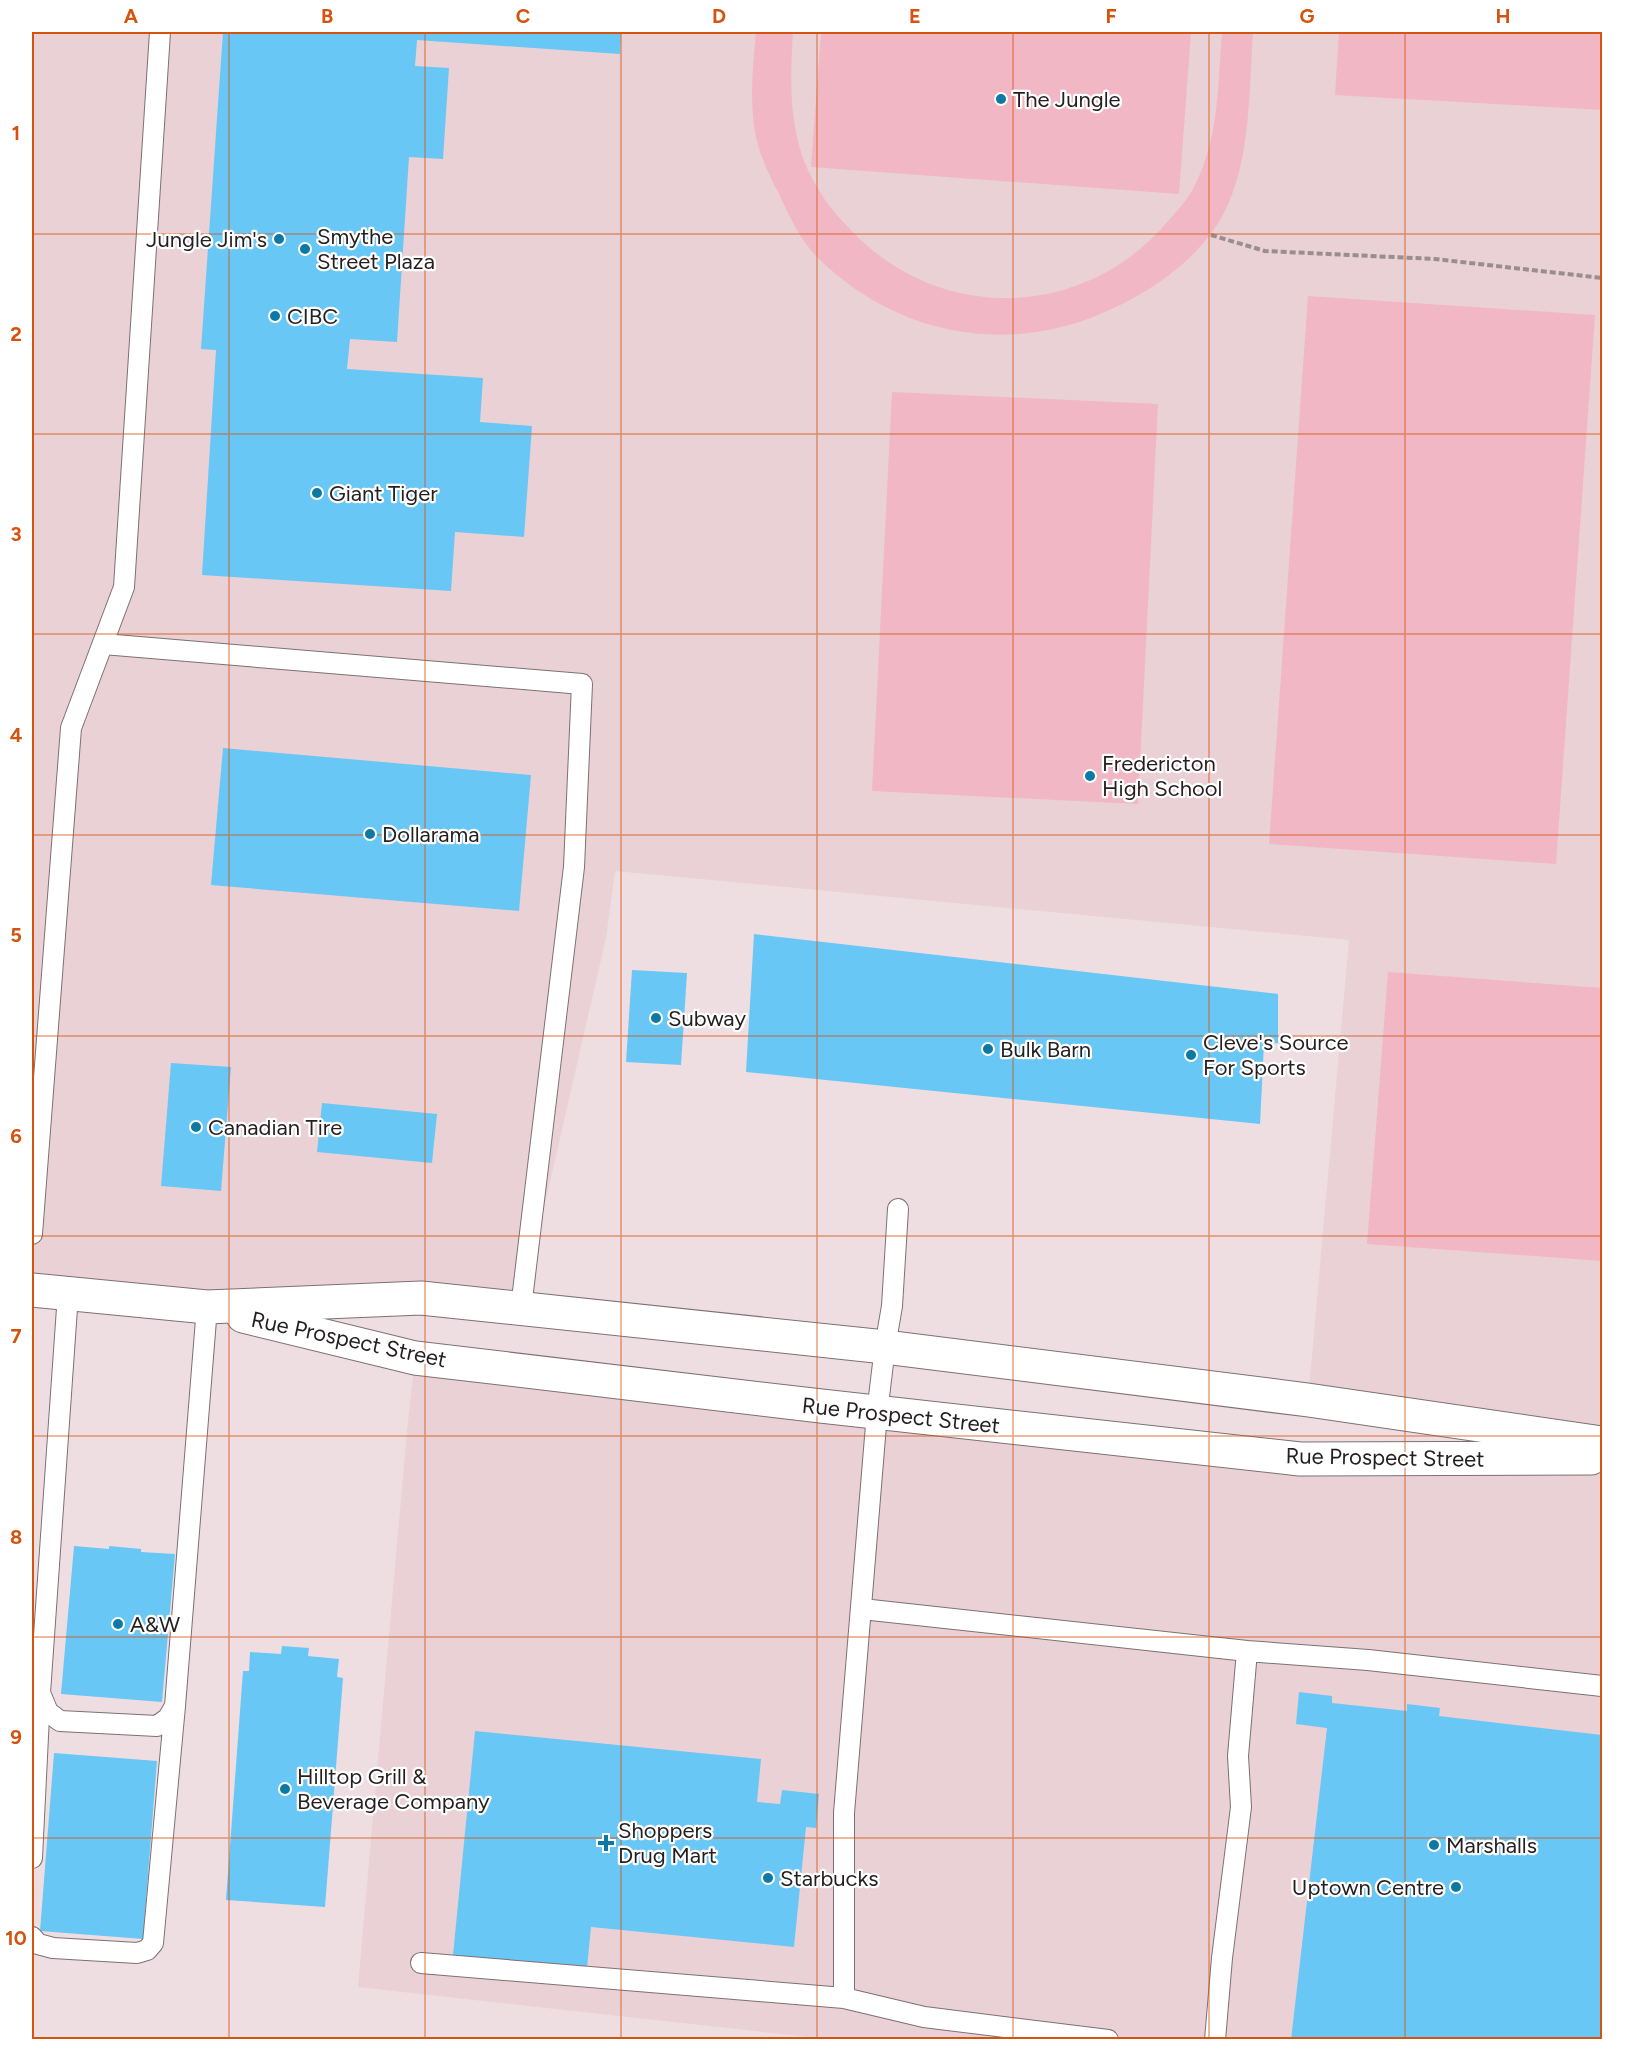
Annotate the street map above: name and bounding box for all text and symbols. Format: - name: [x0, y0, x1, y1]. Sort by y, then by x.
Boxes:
- text: A: [124, 4, 139, 28]
- text: B: [321, 4, 333, 28]
- text: C: [516, 4, 530, 28]
- text: D: [712, 4, 726, 28]
- text: E: [909, 4, 921, 28]
- text: F: [1105, 4, 1117, 28]
- text: G: [1300, 4, 1315, 28]
- text: H: [1496, 4, 1511, 28]
- place label: The Jungle: [1013, 86, 1121, 113]
- marker: The Jungle: [994, 92, 1008, 106]
- text: 1: [12, 121, 20, 145]
- place label: Smythe Street Plaza: [317, 223, 435, 275]
- place label: Jungle Jim's: [146, 226, 267, 253]
- marker: Jungle Jim's: [272, 232, 286, 246]
- marker: Smythe Street Plaza: [298, 242, 312, 256]
- place label: CIBC: [287, 303, 338, 330]
- marker: CIBC: [268, 309, 282, 323]
- text: 2: [10, 322, 22, 346]
- place label: Giant Tiger: [329, 480, 438, 507]
- marker: Giant Tiger: [310, 486, 324, 500]
- text: 3: [10, 522, 22, 546]
- text: 4: [10, 723, 23, 747]
- place label: Fredericton High School: [1102, 750, 1222, 802]
- marker: Fredericton High School: [1083, 769, 1097, 783]
- place label: Dollarama: [382, 821, 479, 848]
- marker: Dollarama: [363, 827, 377, 841]
- text: 5: [10, 923, 22, 947]
- place label: Subway: [668, 1005, 746, 1032]
- marker: Subway: [649, 1011, 663, 1025]
- place label: Cleve's Source For Sports: [1203, 1029, 1349, 1081]
- place label: Bulk Barn: [1000, 1036, 1091, 1063]
- marker: Bulk Barn: [981, 1042, 995, 1056]
- marker: Cleve's Source For Sports: [1184, 1048, 1198, 1062]
- place label: Canadian Tire: [208, 1114, 342, 1141]
- marker: Canadian Tire: [189, 1120, 203, 1134]
- text: 6: [10, 1124, 22, 1148]
- street label: Rue Prospect Street: [249, 1306, 449, 1373]
- text: 7: [10, 1324, 22, 1348]
- street label: Rue Prospect Street: [801, 1392, 1001, 1439]
- street label: Rue Prospect Street: [1285, 1442, 1485, 1473]
- text: 8: [10, 1525, 22, 1549]
- place label: A&W: [130, 1611, 180, 1638]
- marker: A&W: [111, 1617, 125, 1631]
- text: 9: [10, 1725, 22, 1749]
- place label: Hilltop Grill & Beverage Company: [297, 1763, 490, 1815]
- marker: Hilltop Grill & Beverage Company: [278, 1782, 292, 1796]
- place label: Shoppers Drug Mart: [618, 1817, 717, 1869]
- place label: Marshalls: [1446, 1832, 1537, 1859]
- marker: Shoppers Drug Mart: [599, 1836, 613, 1850]
- marker: Marshalls: [1427, 1838, 1441, 1852]
- place label: Starbucks: [780, 1865, 878, 1892]
- marker: Starbucks: [761, 1871, 775, 1885]
- place label: Uptown Centre: [1292, 1874, 1444, 1901]
- marker: Uptown Centre: [1449, 1880, 1463, 1894]
- text: 10: [5, 1926, 27, 1950]

